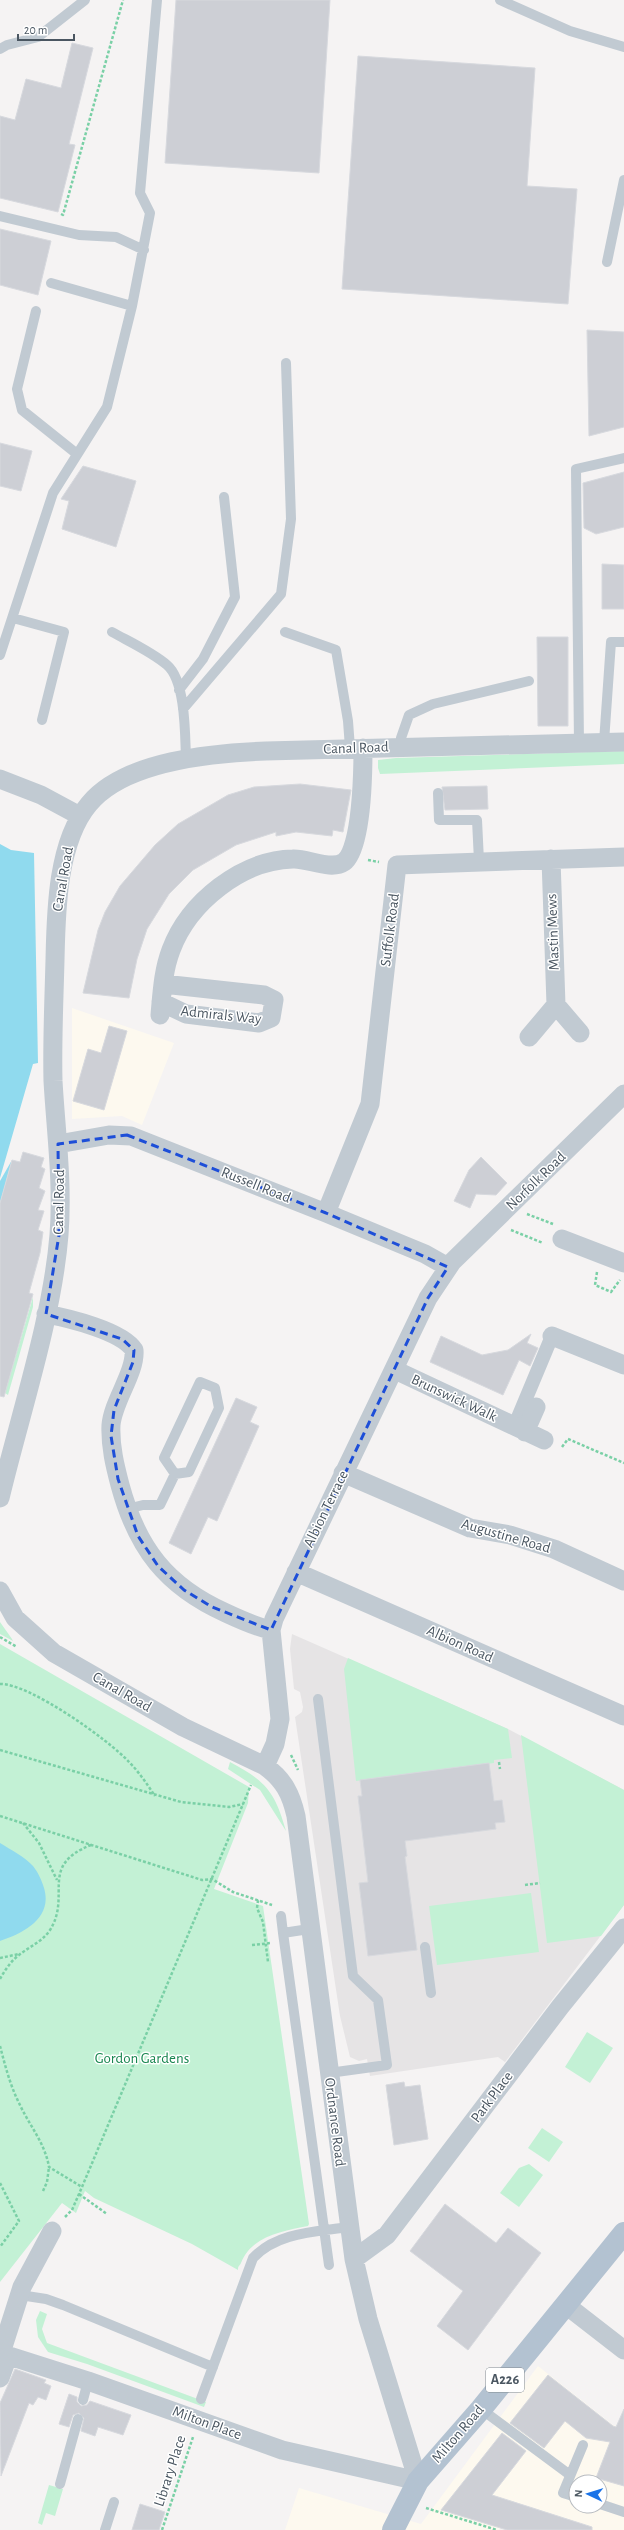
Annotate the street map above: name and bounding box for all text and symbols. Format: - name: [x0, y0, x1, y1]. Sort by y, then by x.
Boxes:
- scale bar: [18, 16, 74, 42]
- text: 20 m: [24, 24, 47, 36]
- street label: Canal Road: [323, 739, 389, 757]
- street label: Canal Road: [50, 845, 76, 912]
- street label: Suffolk Road: [378, 892, 402, 967]
- street label: Mastin Mews: [544, 893, 562, 971]
- street label: Admirals Way: [180, 1003, 263, 1027]
- street label: Norfolk Road: [503, 1149, 569, 1213]
- street label: Russell Road: [219, 1164, 293, 1206]
- street label: Canal Road: [51, 1169, 67, 1235]
- street label: Brunswick Walk: [409, 1372, 499, 1424]
- street label: Albion Terrace: [301, 1468, 351, 1550]
- street label: Augustine Road: [460, 1516, 552, 1556]
- street label: Albion Road: [425, 1623, 496, 1665]
- street label: Canal Road: [90, 1669, 154, 1715]
- park label: Gordon Gardens: [95, 2051, 189, 2066]
- street label: Park Place: [468, 2069, 516, 2125]
- street label: Ordnance Road: [322, 2077, 348, 2167]
- road number: A226: [486, 2368, 524, 2392]
- street label: Milton Road: [429, 2402, 487, 2466]
- street label: Milton Place: [170, 2404, 244, 2442]
- street label: Library Place: [151, 2433, 189, 2508]
- north arrow: [568, 2474, 608, 2514]
- text: N: [573, 2489, 584, 2498]

